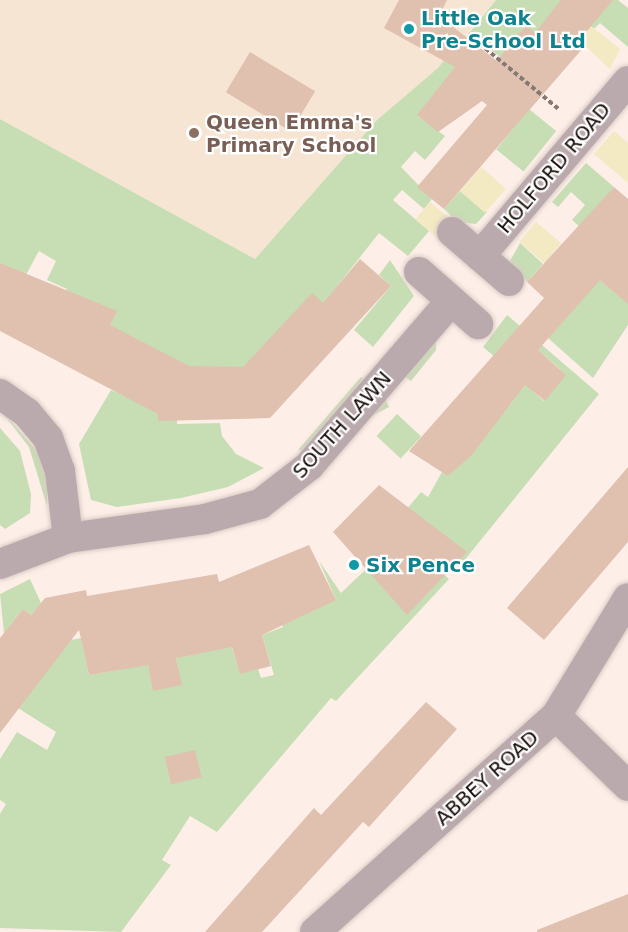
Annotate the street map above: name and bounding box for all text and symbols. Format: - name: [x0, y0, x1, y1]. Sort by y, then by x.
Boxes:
- place label: Little Oak Pre-School Ltd: [421, 6, 586, 53]
- marker: Little Oak Pre-School Ltd: [402, 22, 416, 36]
- street label: HOLFORD ROAD: [492, 98, 616, 238]
- place label: Queen Emma's Primary School: [206, 110, 376, 157]
- marker: Queen Emma's Primary School: [187, 126, 201, 140]
- street label: SOUTH LAWN: [288, 367, 396, 483]
- place label: Six Pence: [366, 553, 475, 577]
- marker: Six Pence: [347, 558, 361, 572]
- street label: ABBEY ROAD: [430, 725, 544, 831]

